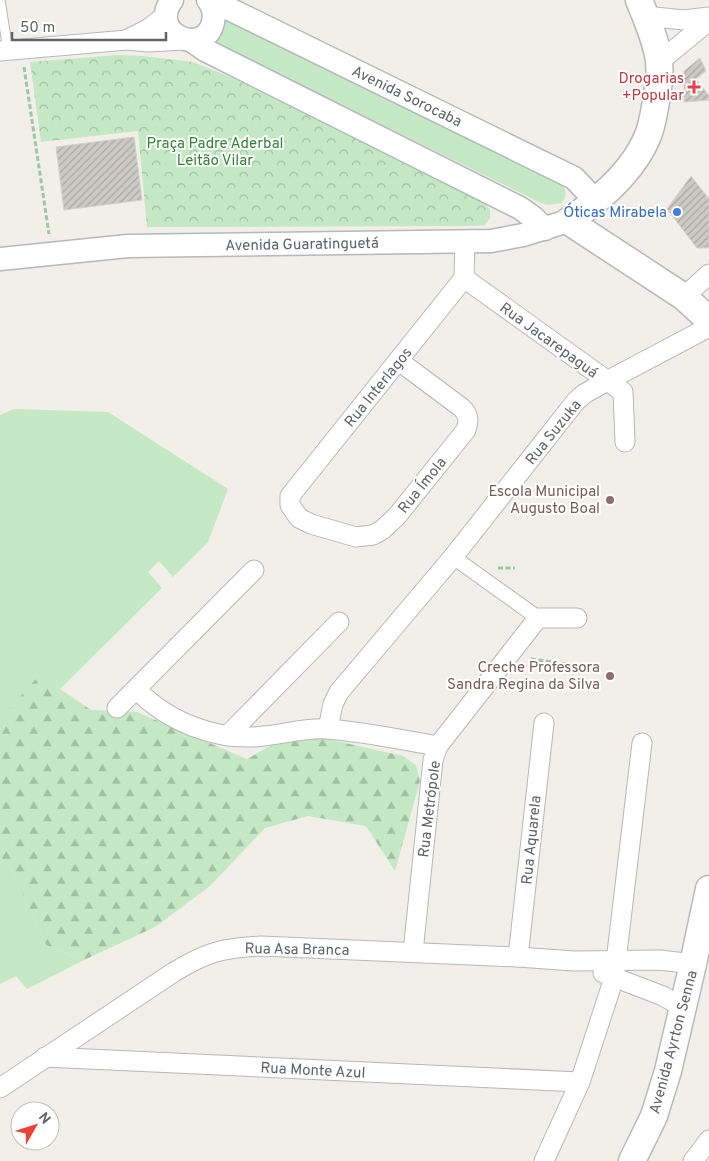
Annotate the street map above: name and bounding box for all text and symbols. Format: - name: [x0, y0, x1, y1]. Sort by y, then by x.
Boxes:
- scale bar: [12, 10, 166, 42]
- text: 50 m: [20, 19, 55, 38]
- street label: Avenida Sorocaba: [348, 62, 465, 132]
- place label: Drogarias +Popular: [619, 70, 684, 106]
- marker: Drogarias +Popular: [688, 81, 700, 93]
- park label: Praça Padre Aderbal Leitão Vilar: [147, 135, 283, 171]
- place label: Óticas Mirabela: [563, 202, 667, 223]
- marker: Óticas Mirabela: [671, 206, 683, 218]
- street label: Avenida Guaratinguetá: [225, 235, 379, 256]
- street label: Rua Jacarepaguá: [495, 299, 601, 383]
- street label: Rua Interlagos: [341, 344, 417, 432]
- street label: Rua Suzuka: [522, 396, 586, 469]
- street label: Rua Ímola: [394, 453, 452, 518]
- place label: Escola Municipal Augusto Boal: [488, 483, 600, 519]
- marker: Escola Municipal Augusto Boal: [604, 494, 616, 506]
- place label: Creche Professora Sandra Regina da Silva: [447, 659, 600, 695]
- marker: Creche Professora Sandra Regina da Silva: [604, 670, 616, 682]
- street label: Rua Metrópole: [415, 760, 446, 859]
- street label: Rua Aquarela: [518, 795, 547, 886]
- street label: Rua Asa Branca: [244, 940, 350, 961]
- street label: Avenida Ayrton Senna: [646, 968, 703, 1116]
- street label: Rua Monte Azul: [260, 1059, 366, 1084]
- north arrow: [10, 1101, 60, 1151]
- text: N: [34, 1110, 54, 1128]

